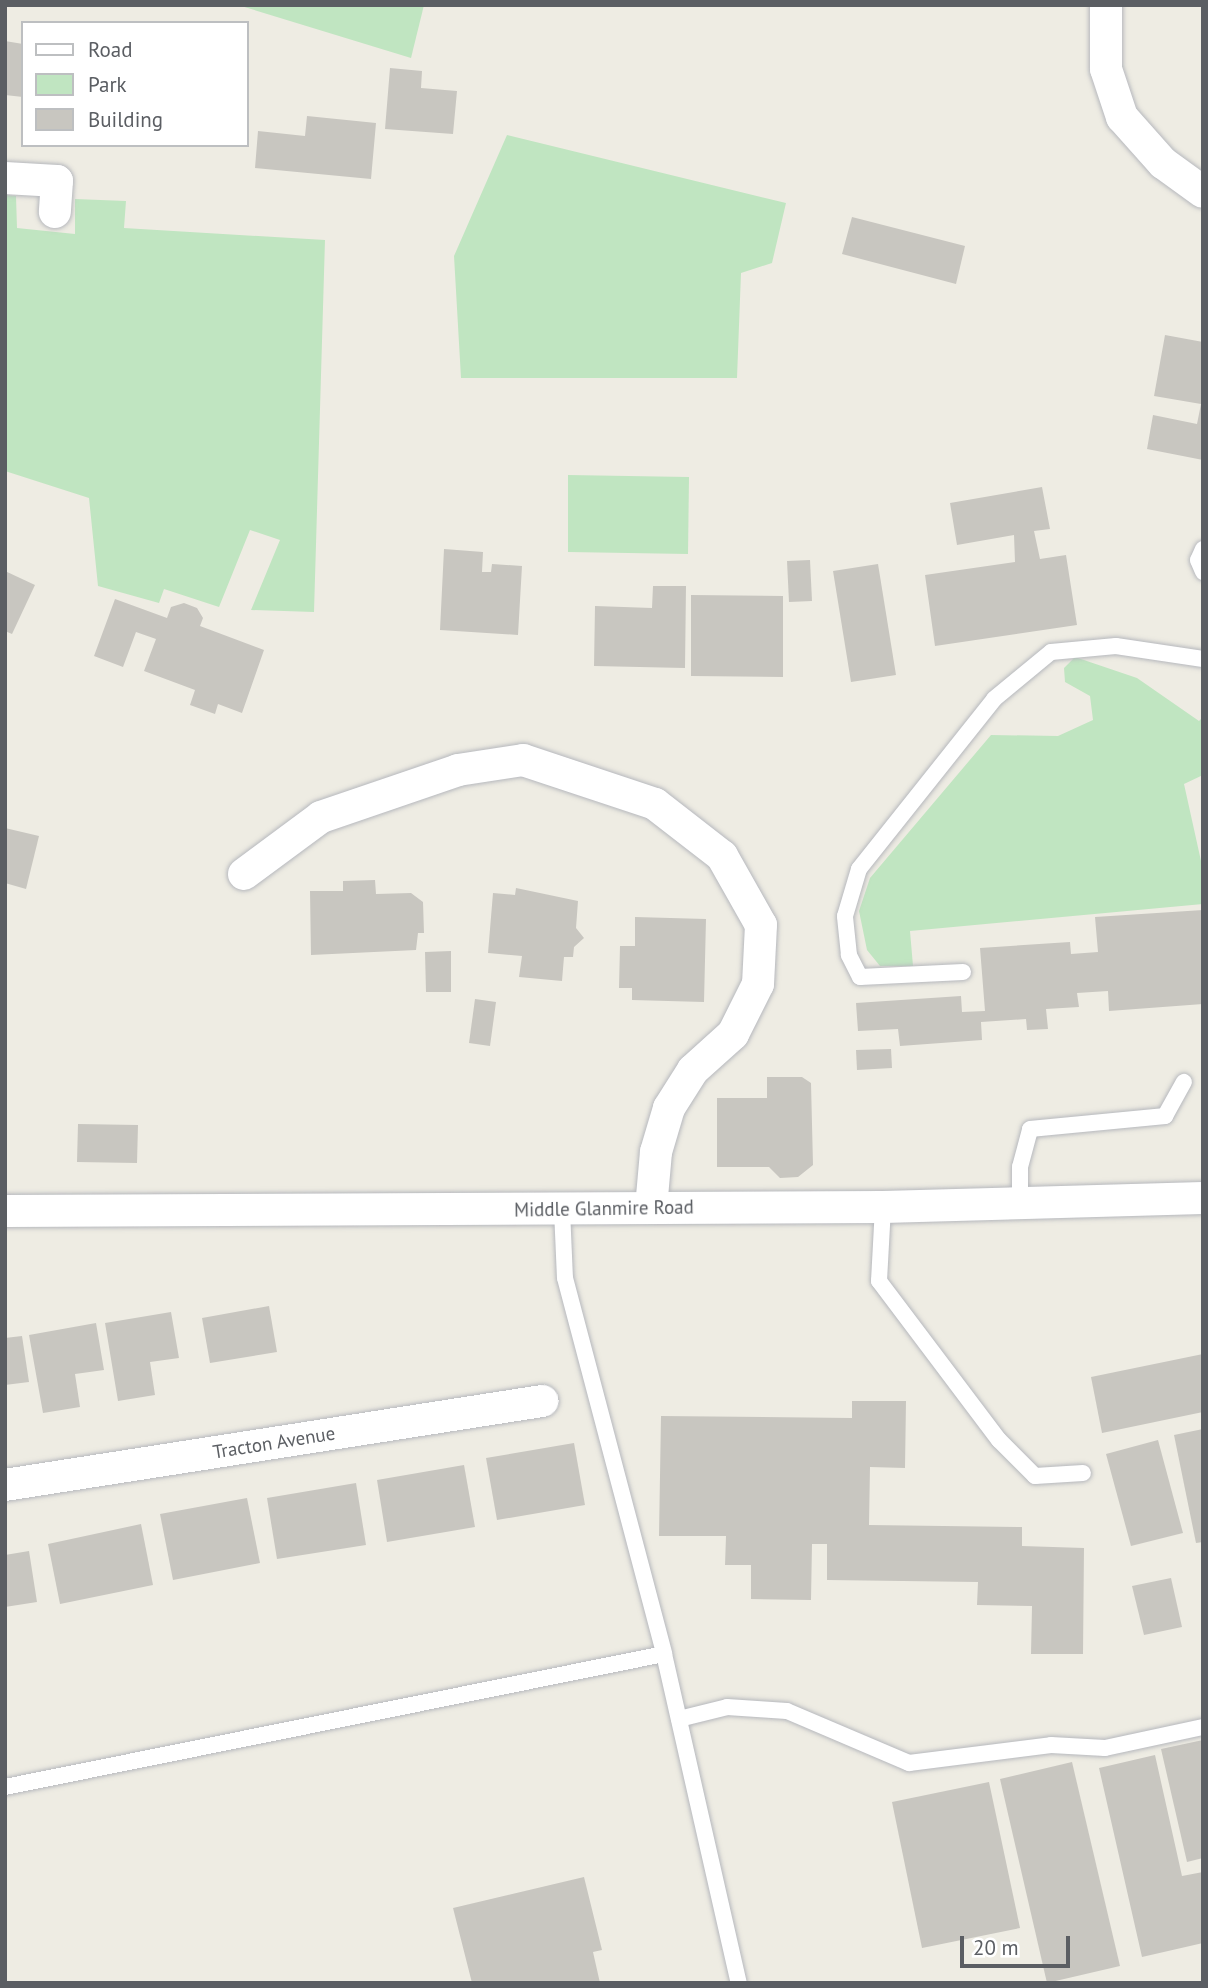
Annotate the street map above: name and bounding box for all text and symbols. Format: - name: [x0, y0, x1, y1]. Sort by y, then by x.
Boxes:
- legend: [21, 21, 248, 147]
- text: Road: [88, 36, 132, 63]
- text: Park: [88, 71, 127, 98]
- text: Building: [88, 106, 163, 133]
- street label: Middle Glanmire Road: [514, 1196, 694, 1222]
- street label: Tracton Avenue: [211, 1422, 337, 1464]
- scale bar: [963, 1922, 1073, 1966]
- text: 20 m: [973, 1934, 1019, 1961]

